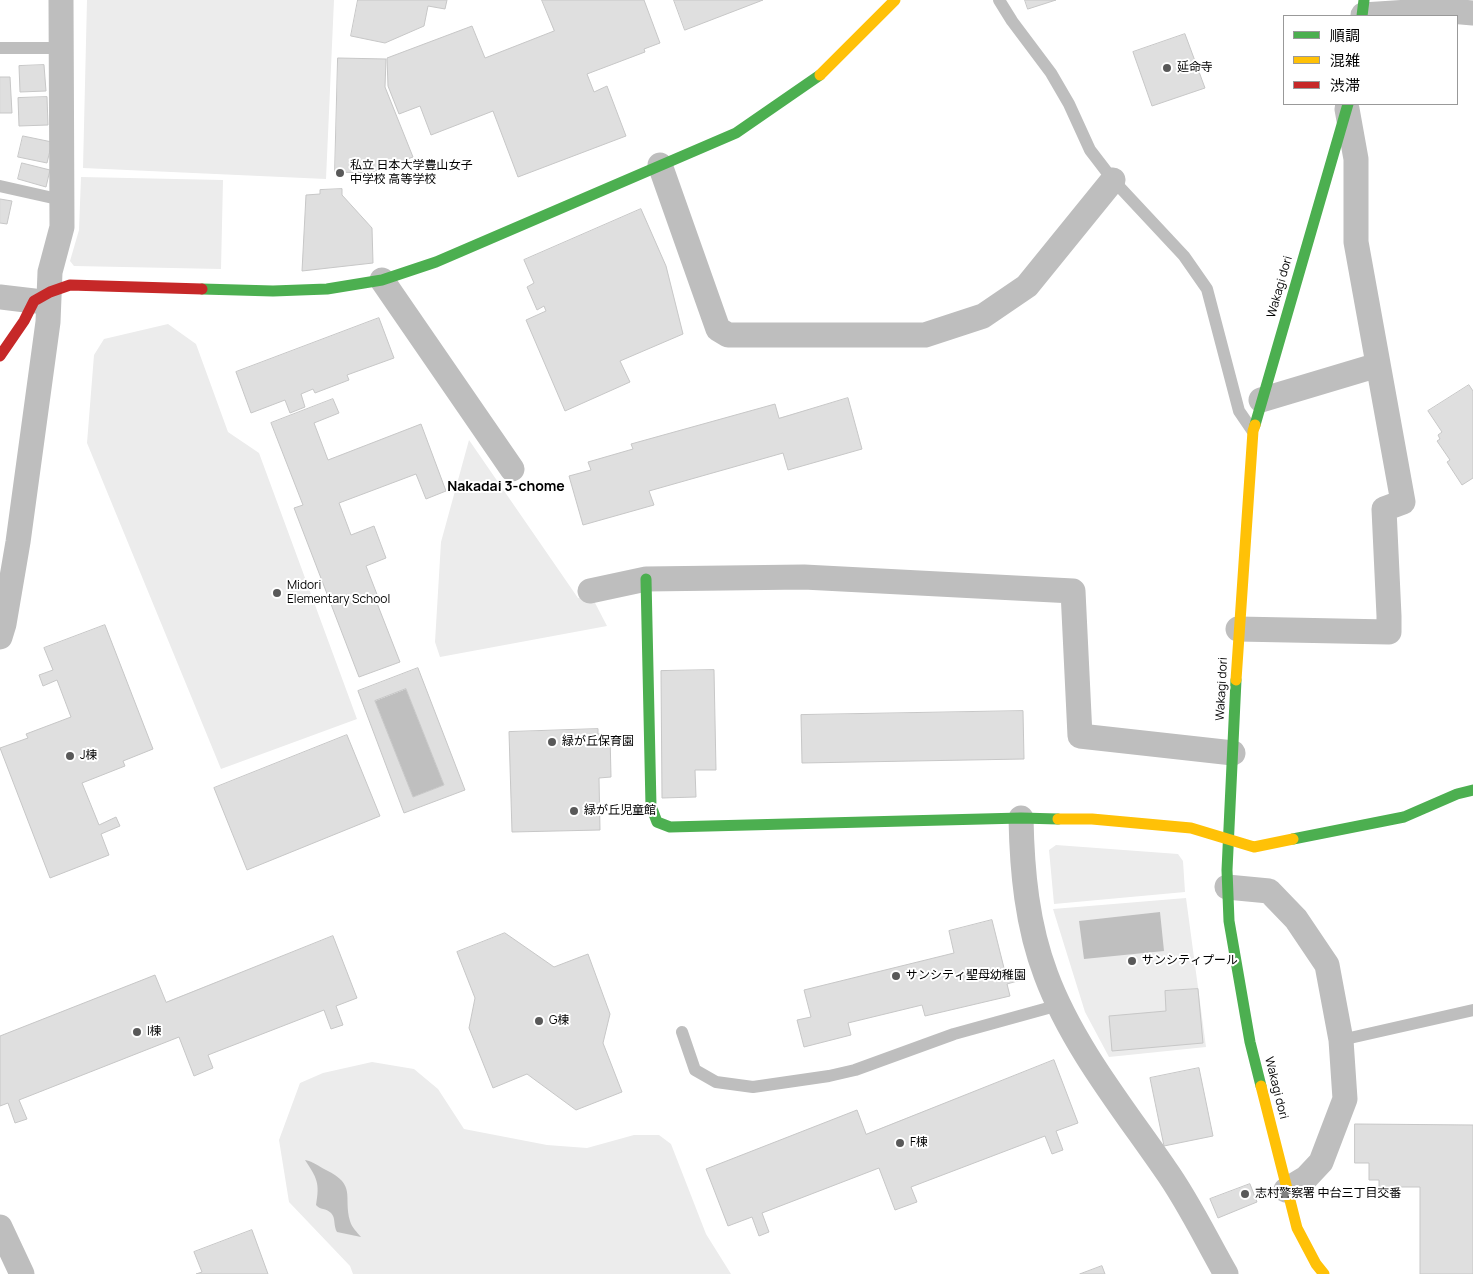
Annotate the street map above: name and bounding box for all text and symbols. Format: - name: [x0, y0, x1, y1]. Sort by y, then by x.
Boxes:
- legend: [1283, 15, 1458, 105]
- text: 順調: [1330, 25, 1360, 46]
- text: 混雑: [1330, 50, 1360, 71]
- place label: 延命寺: [1177, 61, 1213, 75]
- marker: 延命寺: [1161, 62, 1173, 74]
- text: 渋滞: [1330, 75, 1360, 96]
- place label: 私立 日本大学豊山女子 中学校 高等学校: [350, 159, 472, 187]
- marker: 私立 日本大学豊山女子 中学校 高等学校: [334, 167, 346, 179]
- street label: Wakagi dori: [1264, 254, 1296, 320]
- district label: Nakadai 3-chome: [447, 479, 565, 495]
- place label: Midori Elementary School: [287, 579, 390, 607]
- marker: Midori Elementary School: [271, 587, 283, 599]
- street label: Wakagi dori: [1213, 657, 1231, 721]
- place label: 緑が丘保育園: [562, 735, 634, 749]
- marker: 緑が丘保育園: [546, 736, 558, 748]
- place label: J棟: [80, 749, 98, 763]
- marker: J棟: [64, 750, 76, 762]
- place label: 緑が丘児童館: [584, 804, 656, 818]
- marker: 緑が丘児童館: [568, 805, 580, 817]
- place label: サンシティプール: [1142, 954, 1238, 968]
- marker: サンシティプール: [1126, 955, 1138, 967]
- place label: サンシティ聖母幼稚園: [906, 969, 1026, 983]
- marker: サンシティ聖母幼稚園: [890, 970, 902, 982]
- place label: G棟: [549, 1014, 569, 1028]
- marker: G棟: [533, 1015, 545, 1027]
- place label: I棟: [147, 1025, 162, 1039]
- marker: I棟: [131, 1026, 143, 1038]
- street label: Wakagi dori: [1261, 1055, 1291, 1121]
- place label: F棟: [910, 1136, 928, 1150]
- marker: F棟: [894, 1137, 906, 1149]
- place label: 志村警察署 中台三丁目交番: [1255, 1187, 1401, 1201]
- marker: 志村警察署 中台三丁目交番: [1239, 1188, 1251, 1200]

